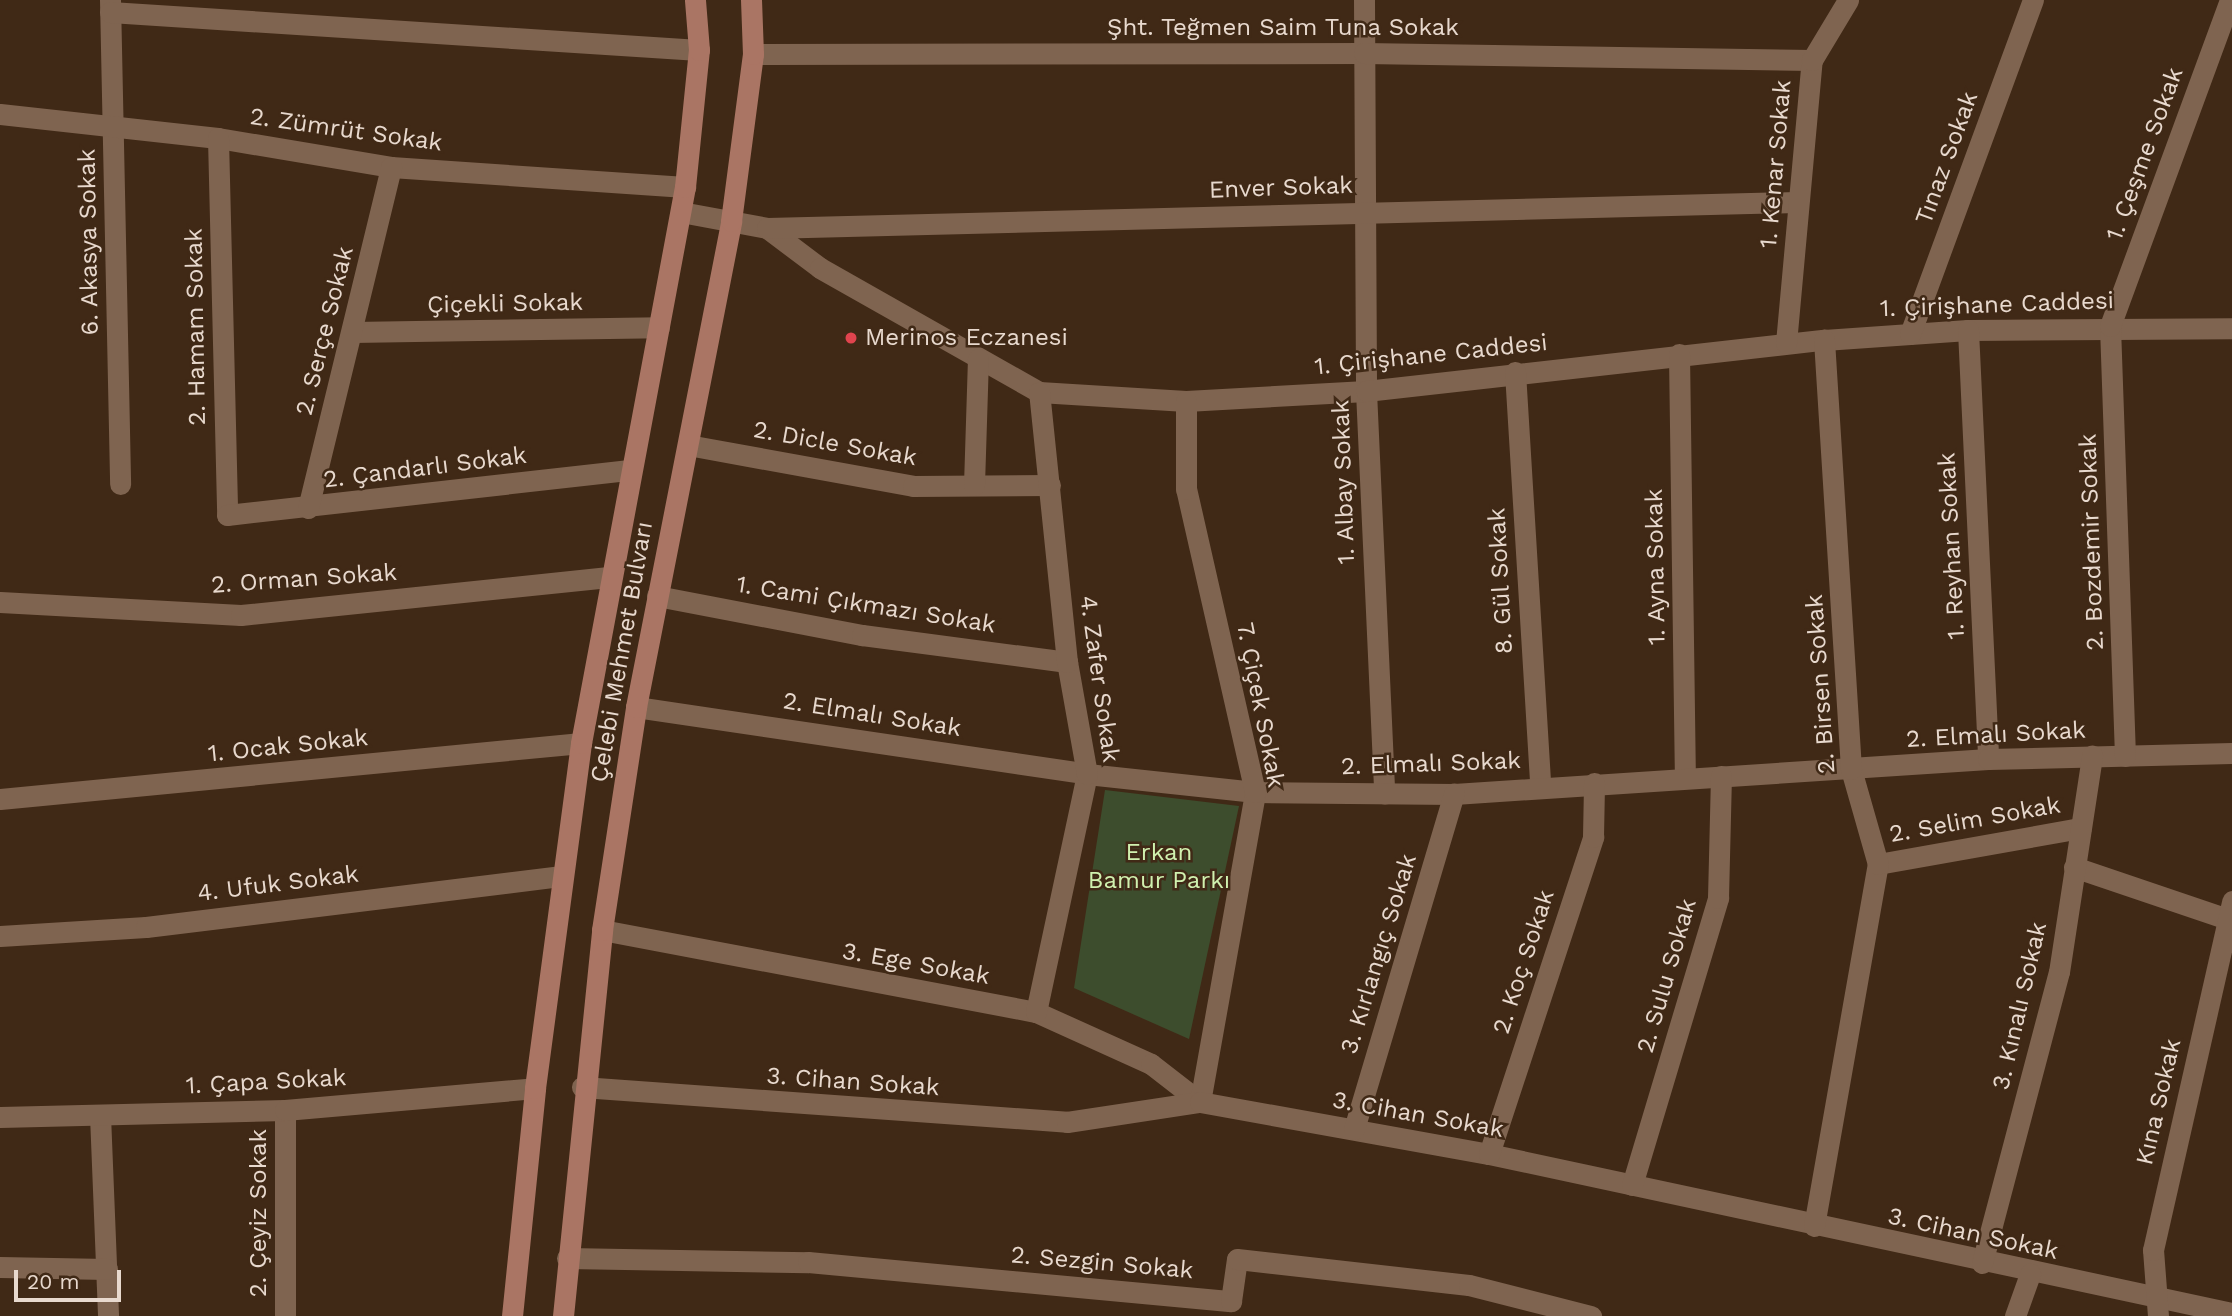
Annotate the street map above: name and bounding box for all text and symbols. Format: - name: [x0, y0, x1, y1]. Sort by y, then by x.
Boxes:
- street label: Şht. Teğmen Saim Tuna Sokak: [1106, 14, 1460, 42]
- street label: 1. Çeşme Sokak: [2100, 63, 2190, 245]
- street label: 1. Kenar Sokak: [1754, 78, 1798, 250]
- street label: Tınaz Sokak: [1910, 88, 1984, 228]
- street label: 2. Zümrüt Sokak: [248, 102, 444, 158]
- street label: 6. Akasya Sokak: [73, 148, 105, 336]
- street label: Enver Sokak: [1208, 171, 1354, 205]
- street label: 2. Hamam Sokak: [180, 228, 212, 426]
- street label: 2. Serçe Sokak: [290, 244, 360, 418]
- street label: 1. Çirişhane Caddesi: [1880, 287, 2114, 323]
- street label: Çiçekli Sokak: [427, 288, 583, 320]
- place label: Merinos Eczanesi: [865, 324, 1068, 352]
- street label: 1. Çirişhane Caddesi: [1313, 328, 1549, 382]
- marker: Merinos Eczanesi: [843, 330, 859, 346]
- street label: 1. Albay Sokak: [1327, 399, 1361, 565]
- street label: 2. Dicle Sokak: [751, 415, 919, 473]
- street label: 2. Bozdemir Sokak: [2074, 433, 2110, 651]
- street label: 2. Çandarlı Sokak: [322, 441, 528, 495]
- street label: 1. Reyhan Sokak: [1933, 452, 1971, 640]
- street label: 1. Ayna Sokak: [1640, 488, 1672, 646]
- street label: 8. Gül Sokak: [1483, 507, 1519, 655]
- street label: Çelebi Mehmet Bulvarı: [585, 520, 659, 784]
- street label: 2. Orman Sokak: [210, 558, 398, 600]
- street label: 1. Cami Çıkmazı Sokak: [734, 570, 998, 640]
- street label: 4. Zafer Sokak: [1073, 593, 1125, 765]
- street label: 2. Birsen Sokak: [1800, 593, 1842, 775]
- street label: 7. Çiçek Sokak: [1230, 620, 1290, 790]
- street label: 2. Elmalı Sokak: [781, 687, 963, 743]
- street label: 2. Elmalı Sokak: [1905, 716, 2087, 754]
- street label: 1. Ocak Sokak: [206, 723, 370, 769]
- street label: 2. Elmalı Sokak: [1341, 746, 1521, 782]
- street label: 2. Selim Sokak: [1887, 791, 2063, 849]
- park label: Erkan Bamur Parkı: [1088, 839, 1230, 895]
- street label: 3. Kırlangıç Sokak: [1335, 851, 1423, 1057]
- street label: 4. Ufuk Sokak: [196, 860, 360, 908]
- street label: 2. Koç Sokak: [1487, 886, 1561, 1038]
- street label: 2. Sulu Sokak: [1631, 895, 1703, 1057]
- street label: 3. Kınalı Sokak: [1987, 919, 2053, 1093]
- street label: 3. Ege Sokak: [840, 937, 992, 991]
- street label: Kına Sokak: [2130, 1036, 2188, 1168]
- street label: 3. Cihan Sokak: [766, 1062, 940, 1102]
- street label: 1. Çapa Sokak: [185, 1063, 347, 1101]
- street label: 3. Cihan Sokak: [1330, 1086, 1506, 1144]
- street label: 2. Çeyiz Sokak: [245, 1129, 273, 1297]
- street label: 3. Cihan Sokak: [1885, 1202, 2061, 1266]
- street label: 2. Sezgin Sokak: [1010, 1241, 1194, 1285]
- scale bar: [18, 1256, 124, 1300]
- text: 20 m: [27, 1269, 79, 1294]

